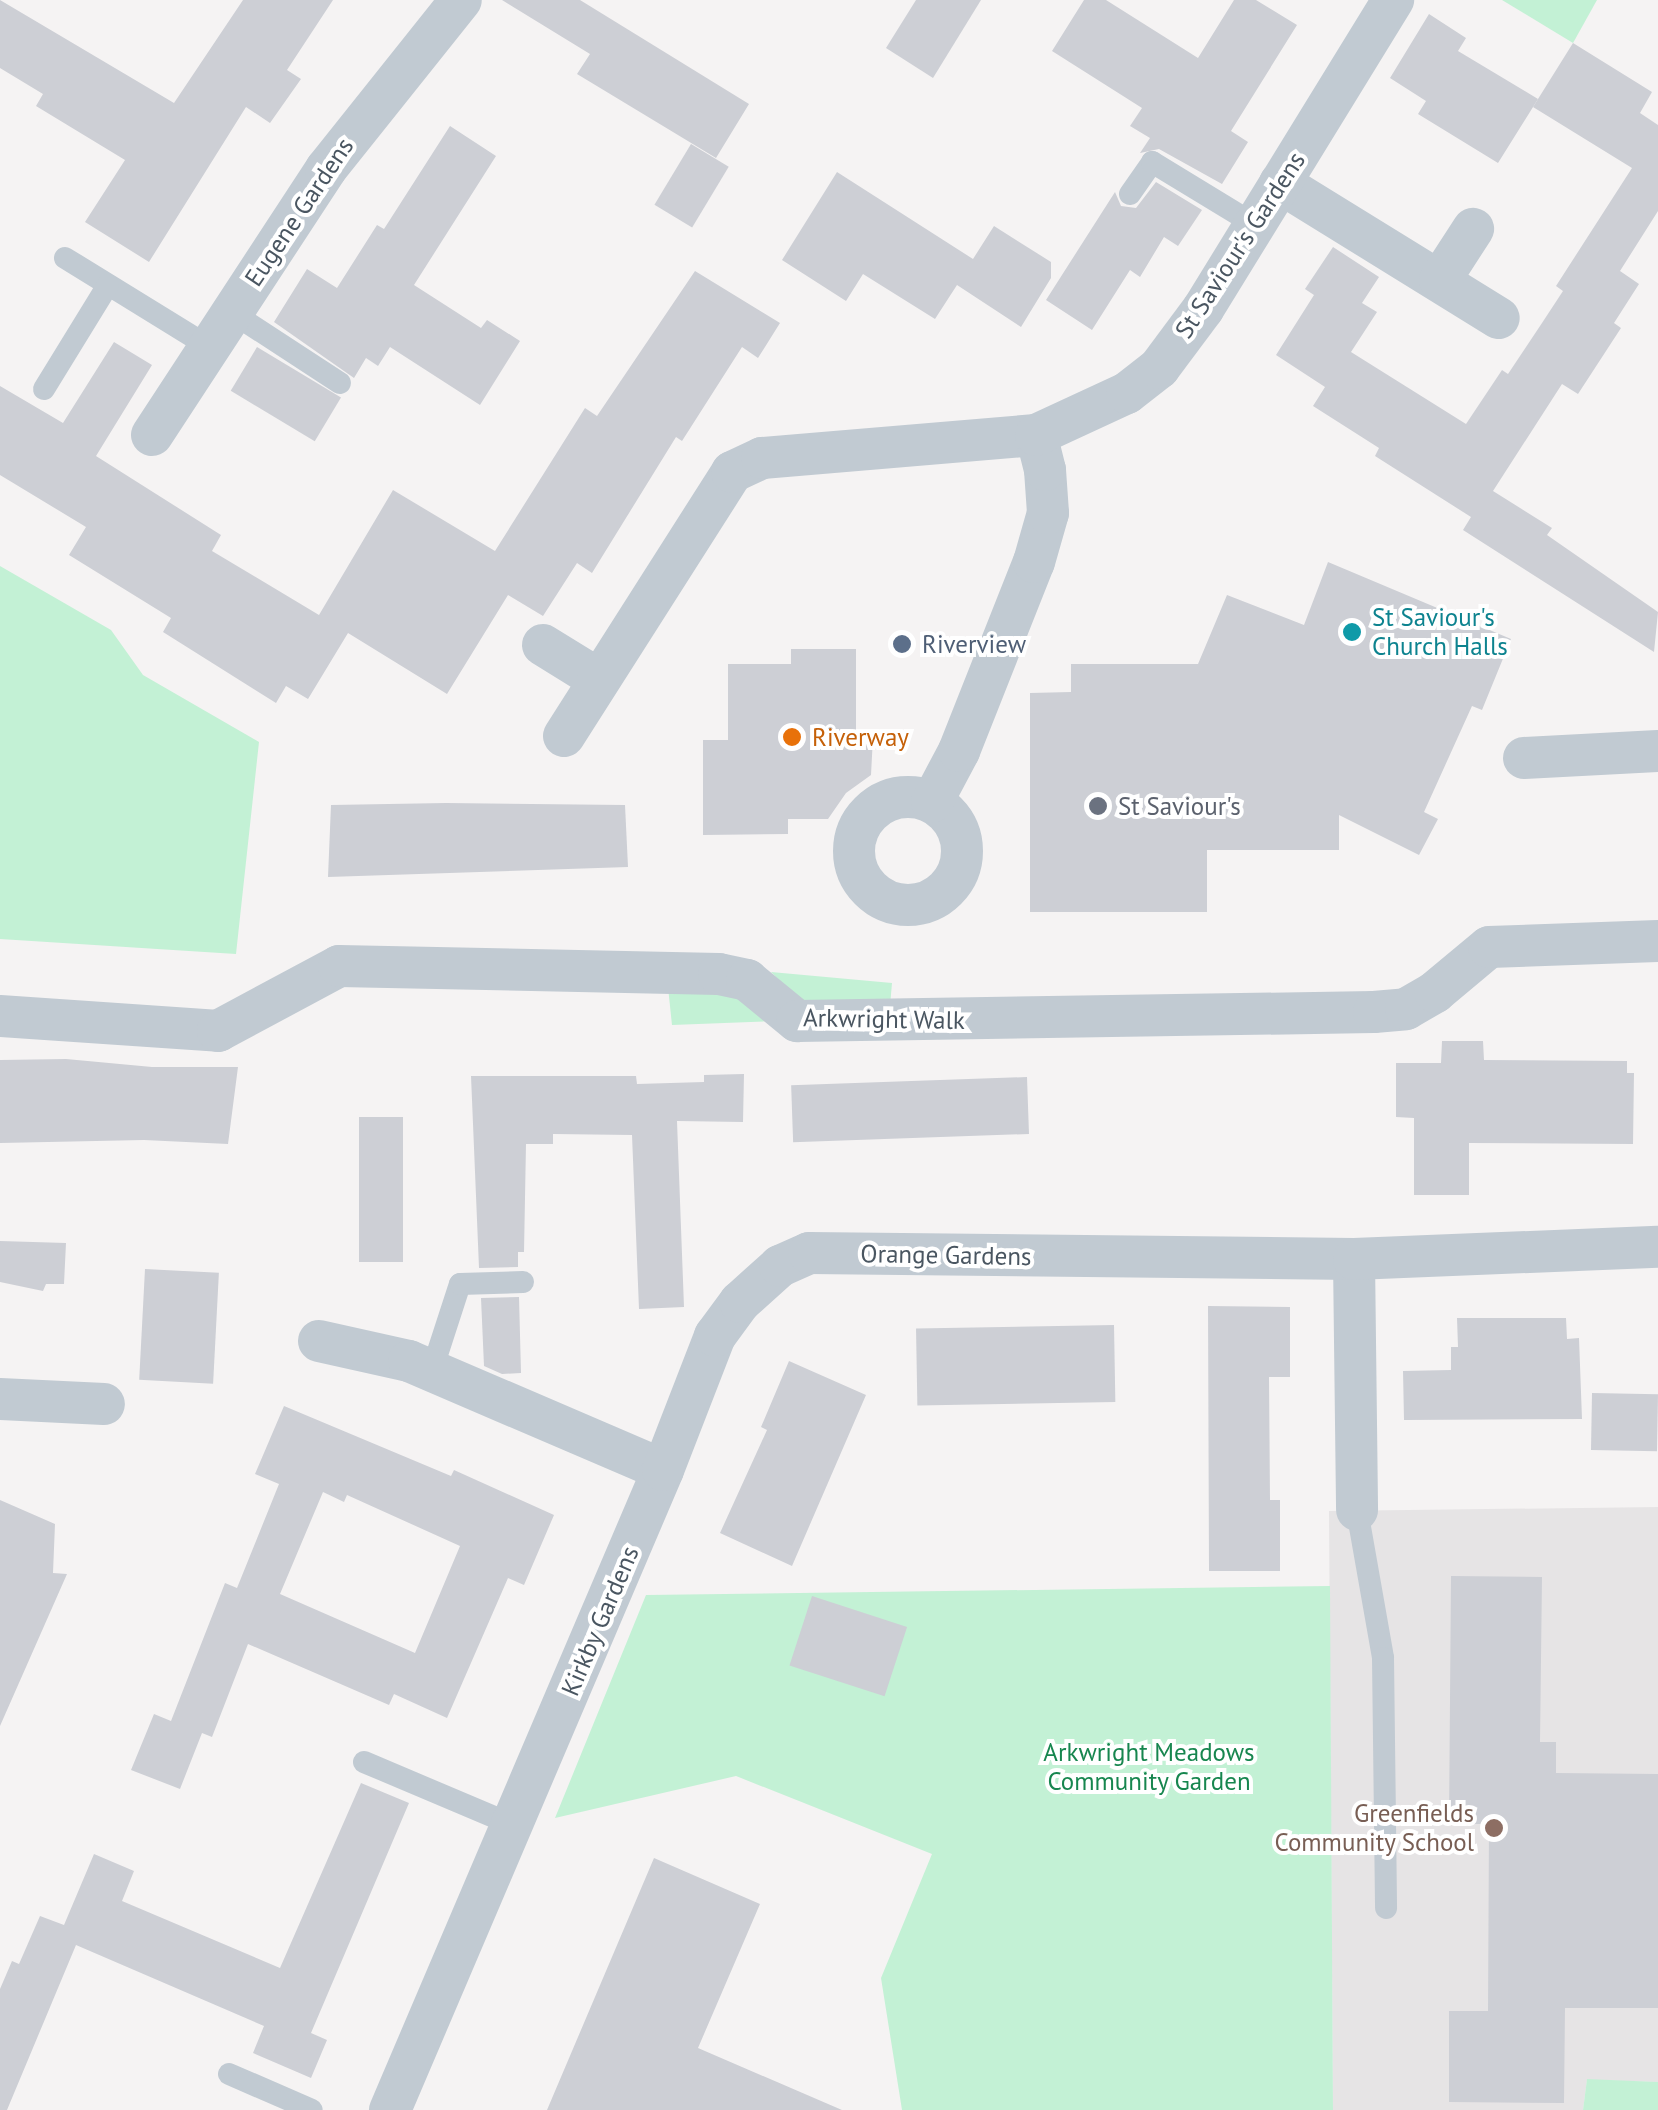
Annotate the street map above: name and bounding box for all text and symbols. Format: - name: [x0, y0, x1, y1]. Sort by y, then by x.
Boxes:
- street label: Eugene Gardens: [238, 132, 360, 292]
- street label: St Saviour's Gardens: [1169, 146, 1311, 344]
- place label: St Saviour's Church Halls: [1372, 603, 1508, 662]
- marker: St Saviour's Church Halls: [1341, 621, 1363, 643]
- place label: Riverview: [922, 629, 1026, 659]
- marker: Riverview: [891, 633, 913, 655]
- place label: Riverway: [812, 722, 909, 752]
- marker: Riverway: [781, 726, 803, 748]
- place label: St Saviour's: [1118, 791, 1241, 821]
- marker: St Saviour's: [1087, 795, 1109, 817]
- street label: Arkwright Walk: [803, 1003, 965, 1035]
- street label: Orange Gardens: [860, 1239, 1032, 1271]
- street label: Kirkby Gardens: [555, 1541, 645, 1701]
- park label: Arkwright Meadows Community Garden: [1043, 1738, 1255, 1797]
- place label: Greenfields Community School: [1274, 1799, 1474, 1858]
- marker: Greenfields Community School: [1483, 1817, 1505, 1839]

